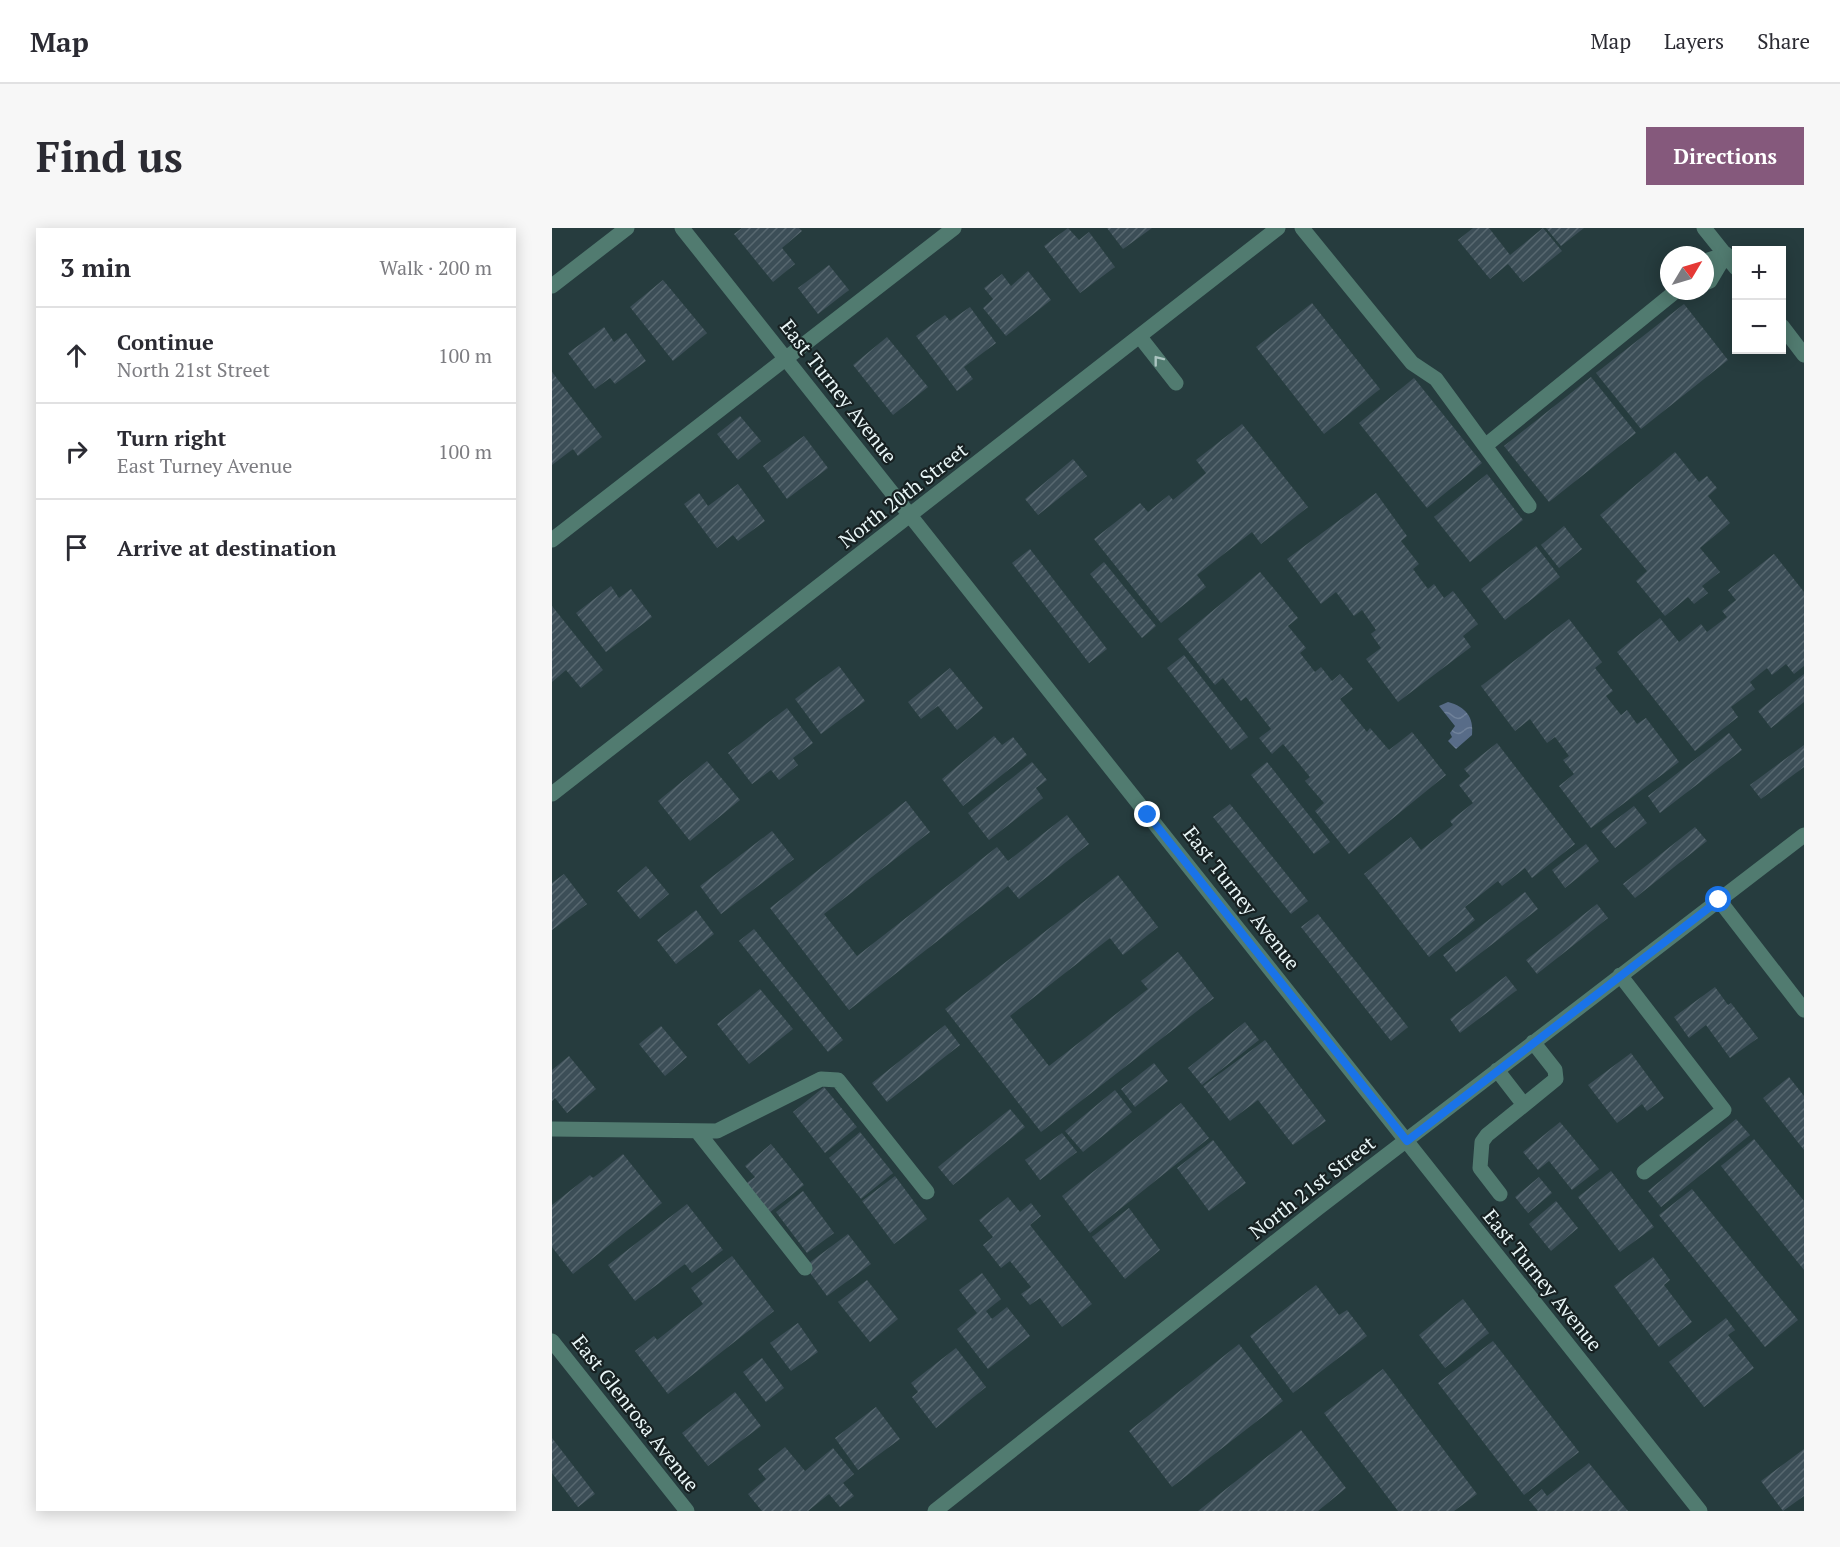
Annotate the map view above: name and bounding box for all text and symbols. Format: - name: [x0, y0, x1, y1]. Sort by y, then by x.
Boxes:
- text: Map: [30, 23, 89, 60]
- text: Map: [1590, 27, 1631, 55]
- text: Layers: [1664, 27, 1724, 55]
- text: Share: [1757, 27, 1810, 55]
- button: Directions: [1646, 127, 1804, 185]
- text: Find us: [36, 128, 183, 184]
- north arrow: [1660, 246, 1714, 300]
- map controls: [1732, 246, 1786, 354]
- button: +: [1732, 246, 1786, 300]
- text: 3 min: [60, 250, 131, 284]
- text: Walk · 200 m: [380, 254, 492, 281]
- button: −: [1732, 300, 1786, 354]
- street label: East Turney Avenue: [774, 314, 904, 468]
- text: Continue: [117, 327, 214, 356]
- icon: ahead: [60, 339, 93, 372]
- text: 100 m: [438, 342, 492, 369]
- text: North 21st Street: [117, 356, 270, 383]
- one-way arrow: [1155, 356, 1166, 367]
- text: Turn right: [117, 423, 226, 452]
- icon: right: [60, 435, 93, 468]
- street label: North 20th Street: [833, 436, 973, 554]
- text: 100 m: [438, 438, 492, 465]
- text: East Turney Avenue: [117, 452, 292, 479]
- icon: arrive: [60, 531, 93, 564]
- text: Arrive at destination: [117, 533, 336, 562]
- route end: [1134, 801, 1160, 827]
- street label: East Turney Avenue: [1177, 821, 1307, 975]
- route start: [1705, 886, 1731, 912]
- street label: North 21st Street: [1243, 1129, 1381, 1245]
- street label: East Turney Avenue: [1477, 1203, 1609, 1357]
- street label: East Glenrosa Avenue: [566, 1329, 706, 1497]

